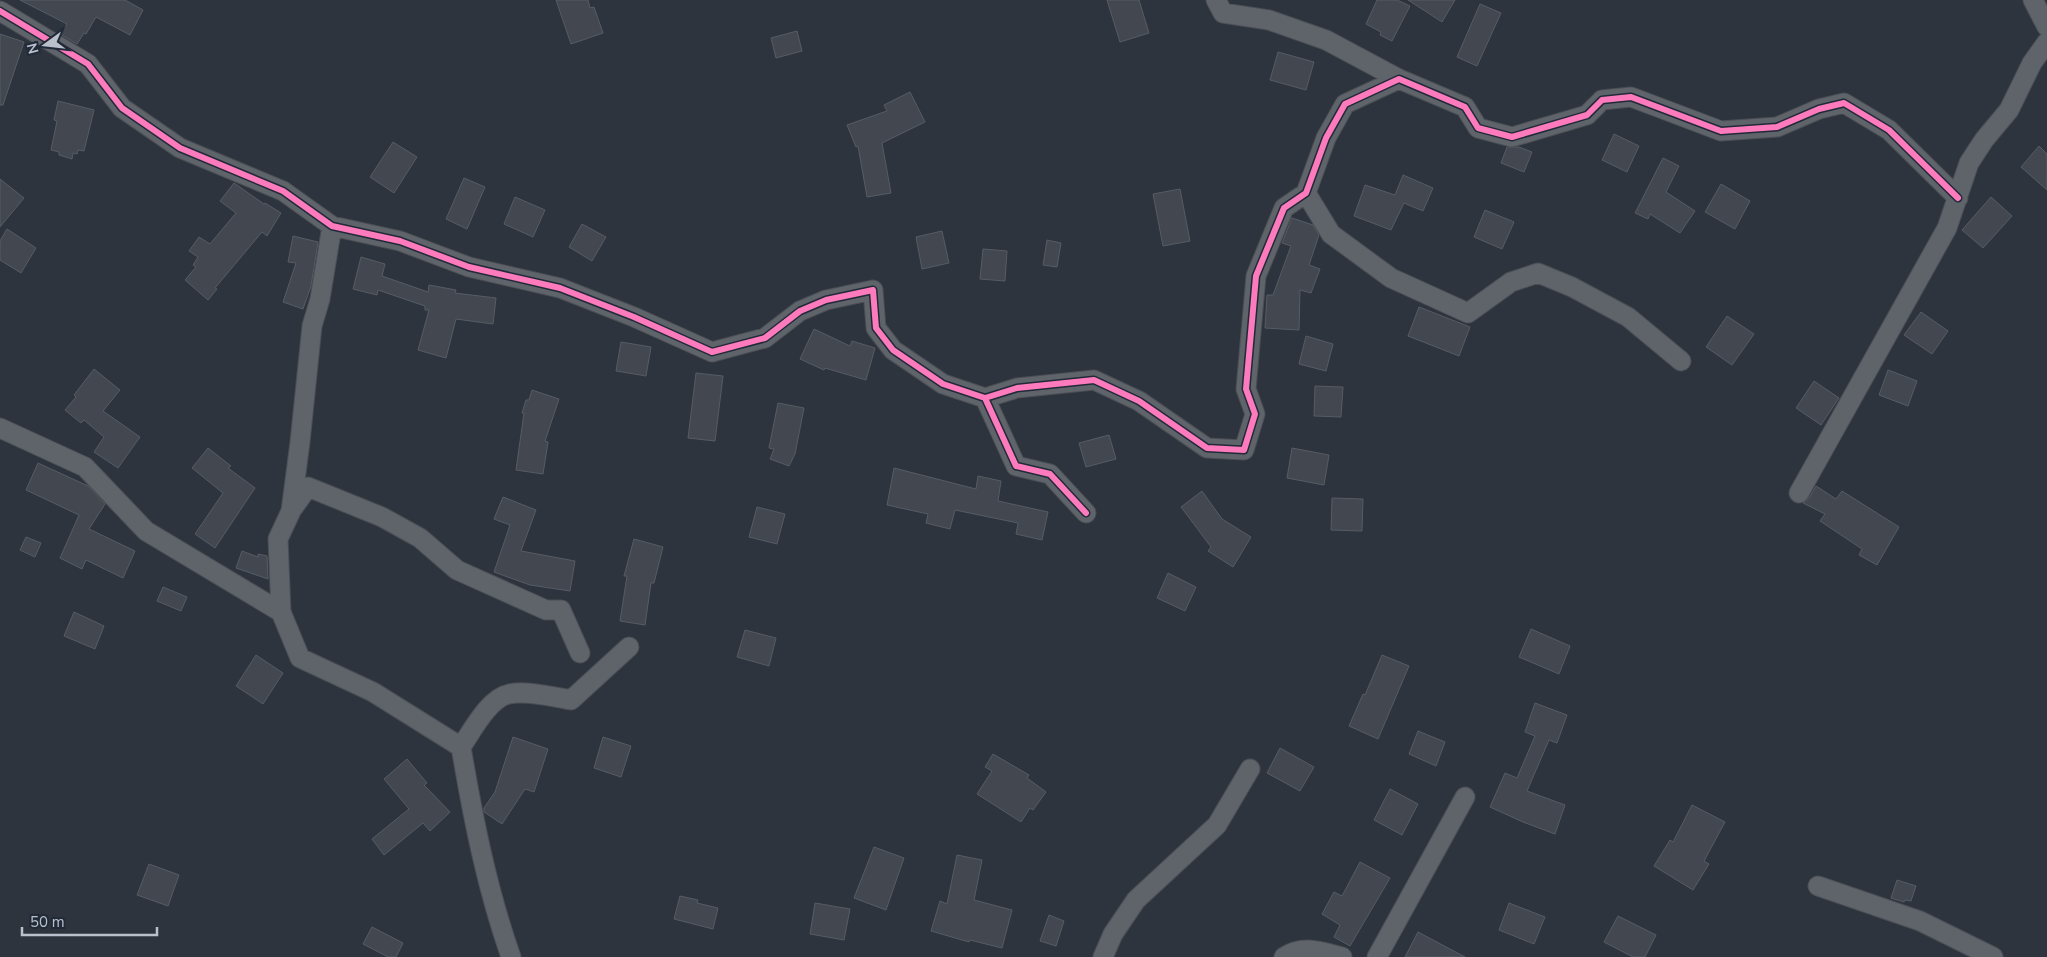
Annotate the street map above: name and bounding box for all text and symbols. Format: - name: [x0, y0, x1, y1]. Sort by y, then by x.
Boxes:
- north arrow: [20, 20, 70, 70]
- text: N: [22, 41, 43, 56]
- scale bar: [22, 904, 158, 936]
- text: 50 m: [30, 912, 65, 932]

